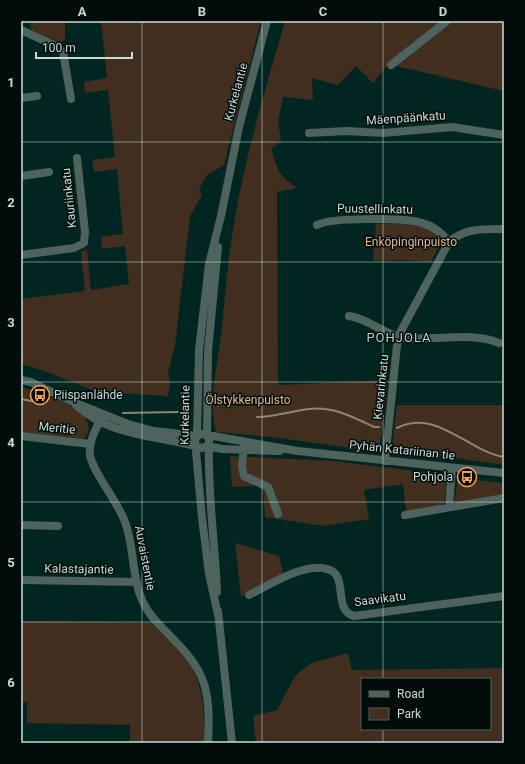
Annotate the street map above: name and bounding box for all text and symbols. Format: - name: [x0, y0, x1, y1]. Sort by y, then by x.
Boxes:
- text: A: [78, 4, 87, 19]
- text: B: [198, 4, 206, 19]
- text: C: [319, 4, 328, 19]
- text: D: [439, 4, 447, 19]
- scale bar: [36, 34, 132, 60]
- text: 100 m: [42, 41, 76, 55]
- street label: Kurkelantie: [222, 61, 250, 123]
- text: 1: [7, 75, 15, 90]
- street label: Mäenpäänkatu: [366, 108, 446, 128]
- street label: Kauriinkatu: [59, 167, 79, 229]
- text: 2: [7, 195, 15, 210]
- street label: Puustellinkatu: [337, 201, 413, 217]
- park label: Enköpinginpuisto: [365, 235, 457, 249]
- text: 3: [7, 315, 15, 330]
- district label: POHJOLA: [366, 330, 432, 345]
- street label: Kievarinkatu: [371, 354, 391, 420]
- bus stop icon: Piispanlähde: [29, 384, 51, 406]
- street label: Kurkelantie: [177, 385, 193, 445]
- place label: Piispanlähde: [54, 388, 123, 402]
- park label: Ölstykkenpuisto: [205, 392, 291, 407]
- street label: Meritie: [38, 419, 76, 437]
- text: 4: [7, 435, 15, 450]
- street label: Pyhän Katariinan tie: [348, 437, 456, 463]
- bus stop icon: Pohjola: [456, 466, 478, 488]
- place label: Pohjola: [413, 470, 453, 484]
- street label: Auvaistentie: [132, 524, 158, 592]
- text: 5: [7, 555, 15, 570]
- street label: Kalastajantie: [44, 561, 114, 577]
- street label: Saavikatu: [353, 589, 407, 609]
- text: 6: [7, 675, 15, 690]
- legend: [361, 678, 491, 730]
- text: Road: [397, 687, 425, 701]
- text: Park: [397, 707, 422, 721]

